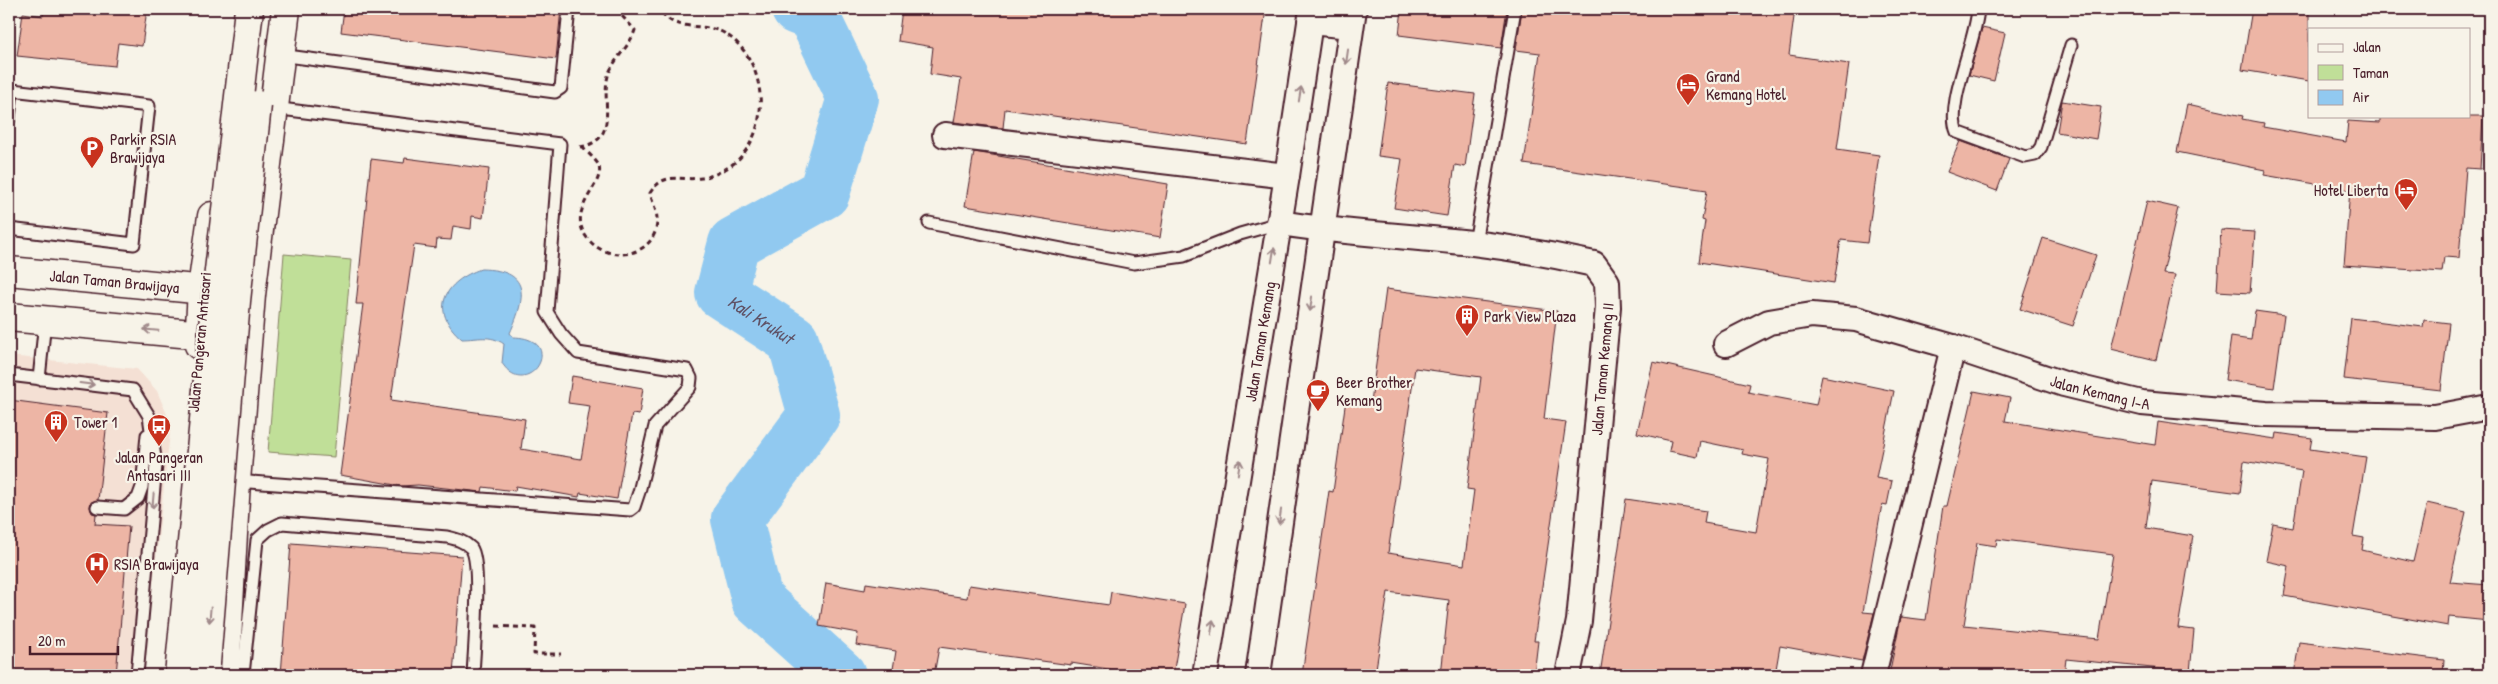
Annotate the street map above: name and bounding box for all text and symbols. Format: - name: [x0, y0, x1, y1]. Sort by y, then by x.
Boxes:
- legend: [2308, 28, 2470, 118]
- text: Jalan: [2353, 36, 2381, 57]
- one-way arrow: [1342, 49, 1352, 65]
- text: Taman: [2353, 62, 2389, 83]
- place label: Grand Kemang Hotel: [1706, 65, 1787, 105]
- hotel icon: Grand Kemang Hotel: [1675, 72, 1701, 106]
- text: Air: [2353, 86, 2370, 107]
- one-way arrow: [1295, 87, 1305, 103]
- place label: Parkir RSIA Brawijaya: [110, 128, 177, 168]
- parking icon: Parkir RSIA Brawijaya: [79, 135, 105, 169]
- hotel icon: Hotel Liberta: [2393, 177, 2419, 211]
- place label: Hotel Liberta: [2314, 179, 2388, 201]
- one-way arrow: [1269, 247, 1279, 263]
- street label: Jalan Taman Brawijaya: [49, 264, 180, 298]
- street label: Jalan Pangeran Antasari: [182, 271, 216, 413]
- street label: Jalan Taman Kemang: [1239, 280, 1281, 403]
- water label: Kali Krukut: [723, 288, 801, 351]
- one-way arrow: [1306, 296, 1316, 312]
- street label: Jalan Taman Kemang II: [1585, 302, 1619, 436]
- building icon: Park View Plaza: [1454, 303, 1480, 337]
- place label: Park View Plaza: [1484, 305, 1576, 327]
- one-way arrow: [143, 325, 159, 335]
- street label: Jalan Kemang I-A: [2047, 369, 2151, 415]
- place label: Beer Brother Kemang: [1336, 371, 1412, 411]
- cafe icon: Beer Brother Kemang: [1305, 378, 1331, 412]
- one-way arrow: [79, 379, 95, 389]
- building icon: Tower 1: [43, 409, 69, 443]
- place label: Tower 1: [74, 411, 118, 433]
- bus stop icon: Jalan Pangeran Antasari III: [146, 413, 172, 447]
- place label: Jalan Pangeran Antasari III: [115, 446, 203, 486]
- one-way arrow: [1234, 459, 1244, 475]
- one-way arrow: [148, 493, 158, 509]
- one-way arrow: [1275, 509, 1285, 525]
- hospital icon: RSIA Brawijaya: [84, 551, 110, 585]
- place label: RSIA Brawijaya: [114, 553, 198, 575]
- one-way arrow: [206, 606, 215, 622]
- one-way arrow: [1208, 620, 1218, 636]
- scale bar: [30, 624, 118, 656]
- text: 20 m: [38, 630, 65, 651]

